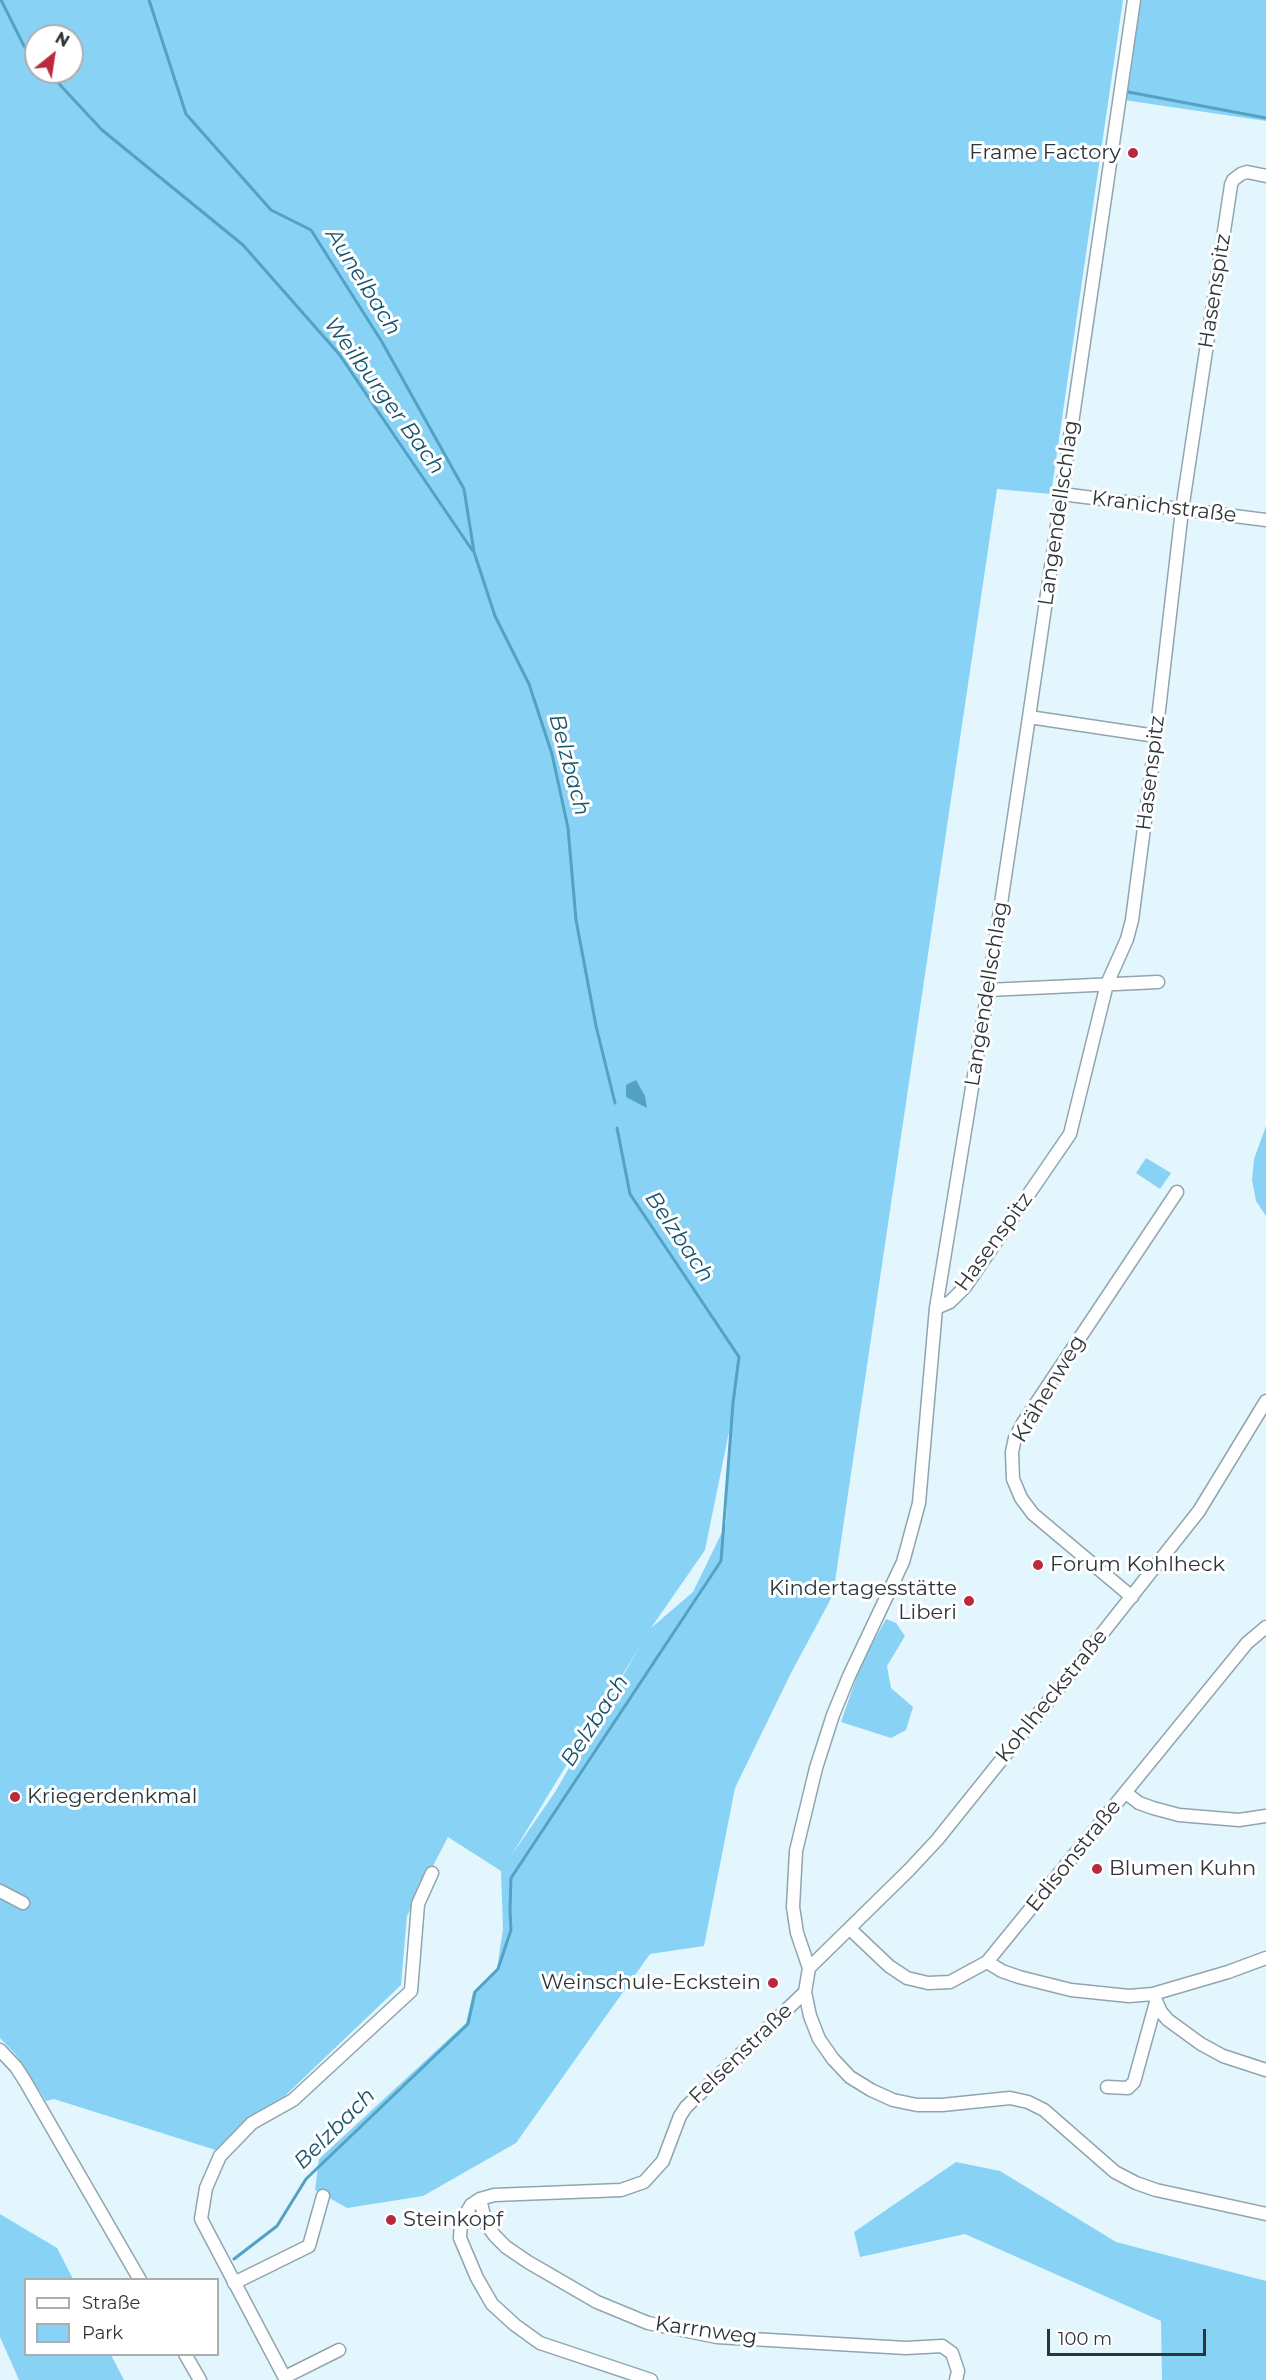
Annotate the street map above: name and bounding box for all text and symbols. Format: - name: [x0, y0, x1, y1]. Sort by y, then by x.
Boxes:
- north arrow: [24, 24, 84, 84]
- text: N: [52, 28, 73, 51]
- place label: Frame Factory: [969, 140, 1121, 166]
- marker: Frame Factory: [1126, 146, 1140, 160]
- water label: Aunelbach: [320, 224, 406, 340]
- street label: Hasenspitz: [1193, 232, 1237, 350]
- water label: Weilburger Bach: [318, 312, 450, 480]
- street label: Langendellschlag: [1034, 419, 1084, 607]
- street label: Kranichstraße: [1090, 486, 1238, 528]
- water label: Belzbach: [543, 711, 595, 819]
- street label: Hasenspitz: [1131, 714, 1171, 832]
- street label: Langendellschlag: [960, 900, 1014, 1088]
- water label: Belzbach: [639, 1187, 719, 1287]
- street label: Hasenspitz: [950, 1188, 1038, 1296]
- street label: Krähenweg: [1007, 1331, 1091, 1447]
- place label: Forum Kohlheck: [1050, 1552, 1225, 1578]
- marker: Forum Kohlheck: [1031, 1558, 1045, 1572]
- place label: Kindertagesstätte Liberi: [769, 1576, 957, 1626]
- marker: Kindertagesstätte Liberi: [962, 1594, 976, 1608]
- street label: Kohlheckstraße: [991, 1624, 1113, 1768]
- water label: Belzbach: [556, 1670, 634, 1772]
- place label: Kriegerdenkmal: [27, 1784, 197, 1810]
- marker: Kriegerdenkmal: [8, 1790, 22, 1804]
- street label: Edisonstraße: [1021, 1795, 1127, 1917]
- place label: Blumen Kuhn: [1109, 1856, 1256, 1882]
- marker: Blumen Kuhn: [1090, 1862, 1104, 1876]
- place label: Weinschule-Eckstein: [541, 1970, 761, 1996]
- marker: Weinschule-Eckstein: [766, 1976, 780, 1990]
- street label: Felsenstraße: [684, 1998, 798, 2110]
- water label: Belzbach: [289, 2083, 381, 2175]
- place label: Steinkopf: [403, 2207, 503, 2233]
- marker: Steinkopf: [384, 2213, 398, 2227]
- legend: [24, 2278, 219, 2356]
- text: Straße: [82, 2292, 140, 2314]
- street label: Karrnweg: [653, 2311, 759, 2351]
- scale bar: [1050, 2317, 1209, 2355]
- text: Park: [82, 2322, 123, 2344]
- text: 100 m: [1058, 2328, 1112, 2350]

